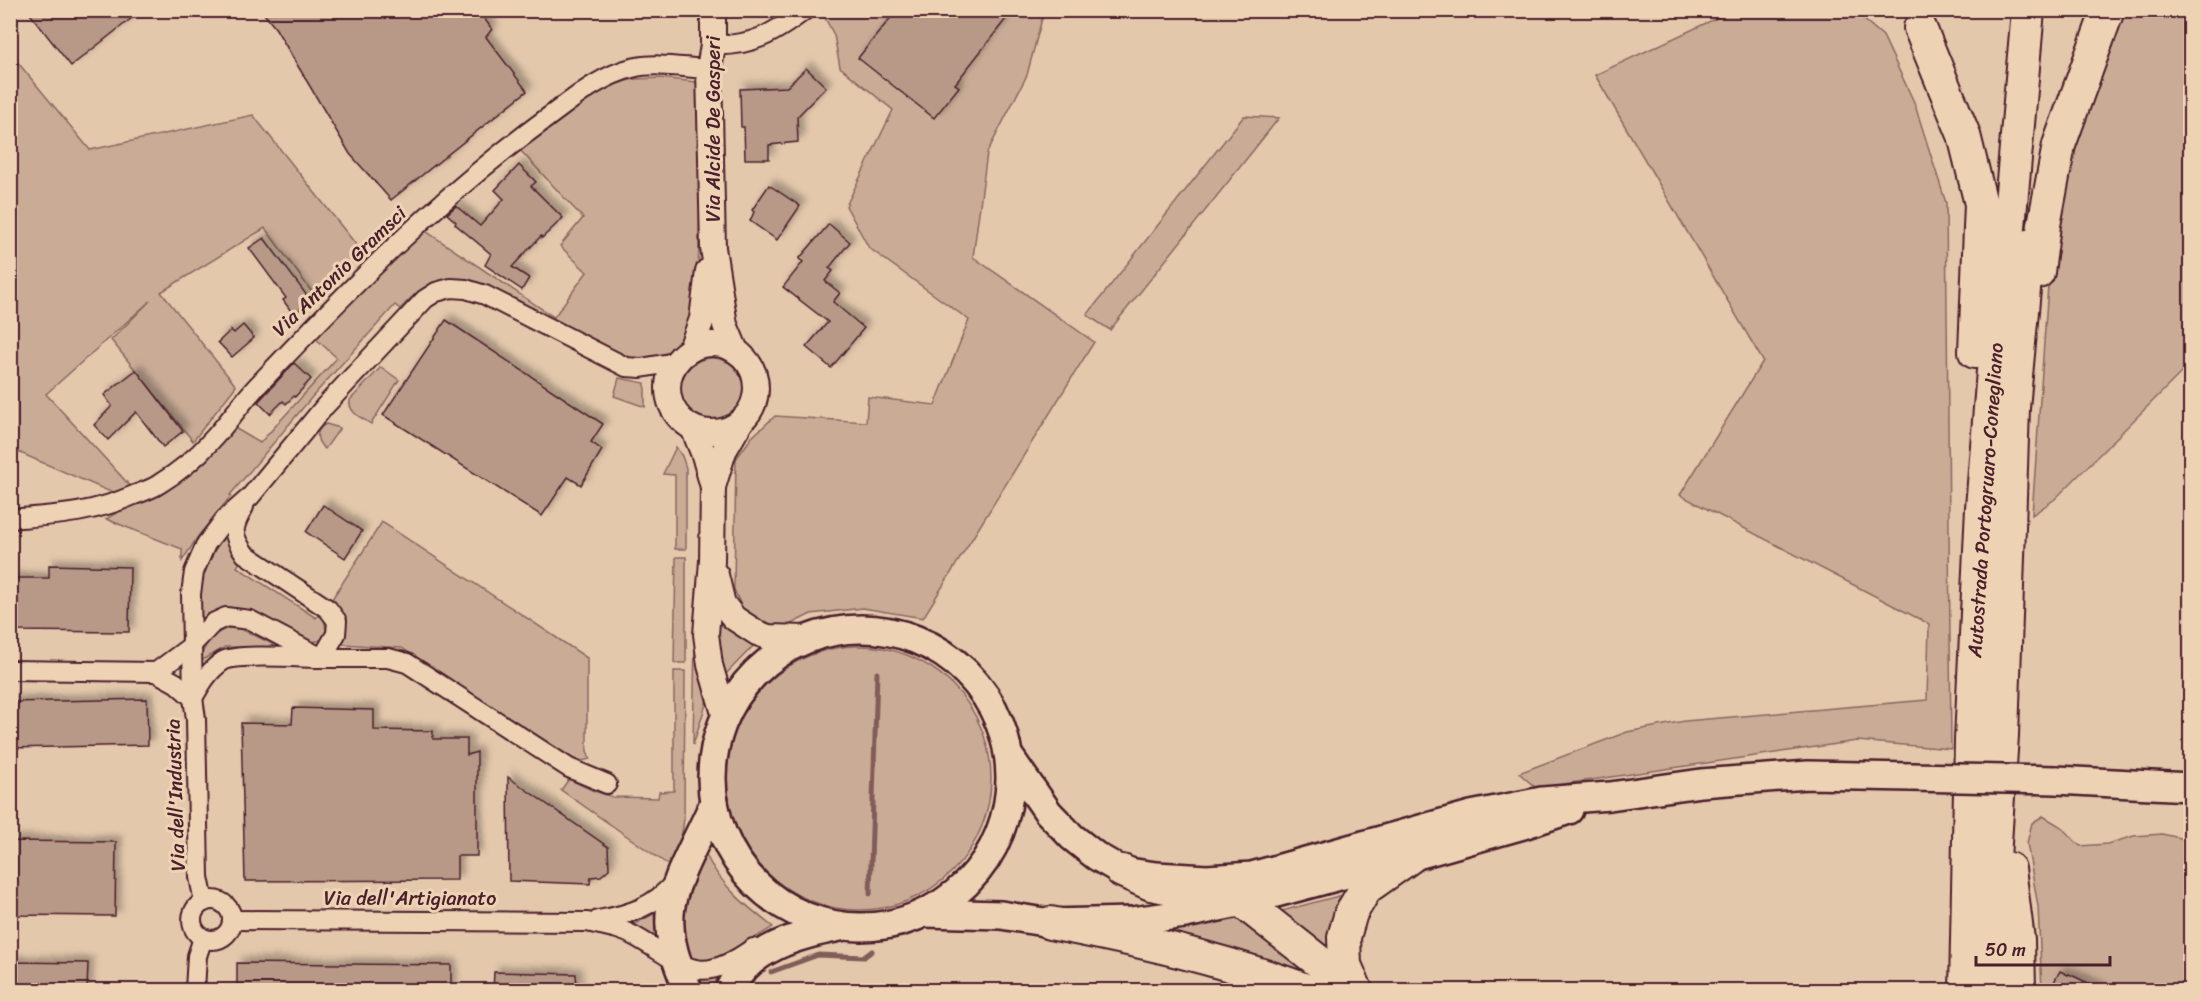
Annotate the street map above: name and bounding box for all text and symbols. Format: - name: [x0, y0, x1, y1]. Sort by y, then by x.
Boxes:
- street label: Via Alcide De Gasperi: [696, 34, 731, 222]
- street label: Via Antonio Gramsci: [264, 196, 416, 345]
- street label: Autostrada Portogruaro-Conegliano: [1957, 341, 2014, 660]
- street label: Via dell'Industria: [155, 718, 196, 872]
- street label: Via dell'Artigianato: [324, 881, 496, 916]
- scale bar: [1976, 929, 2110, 967]
- text: 50 m: [1985, 934, 2026, 966]

